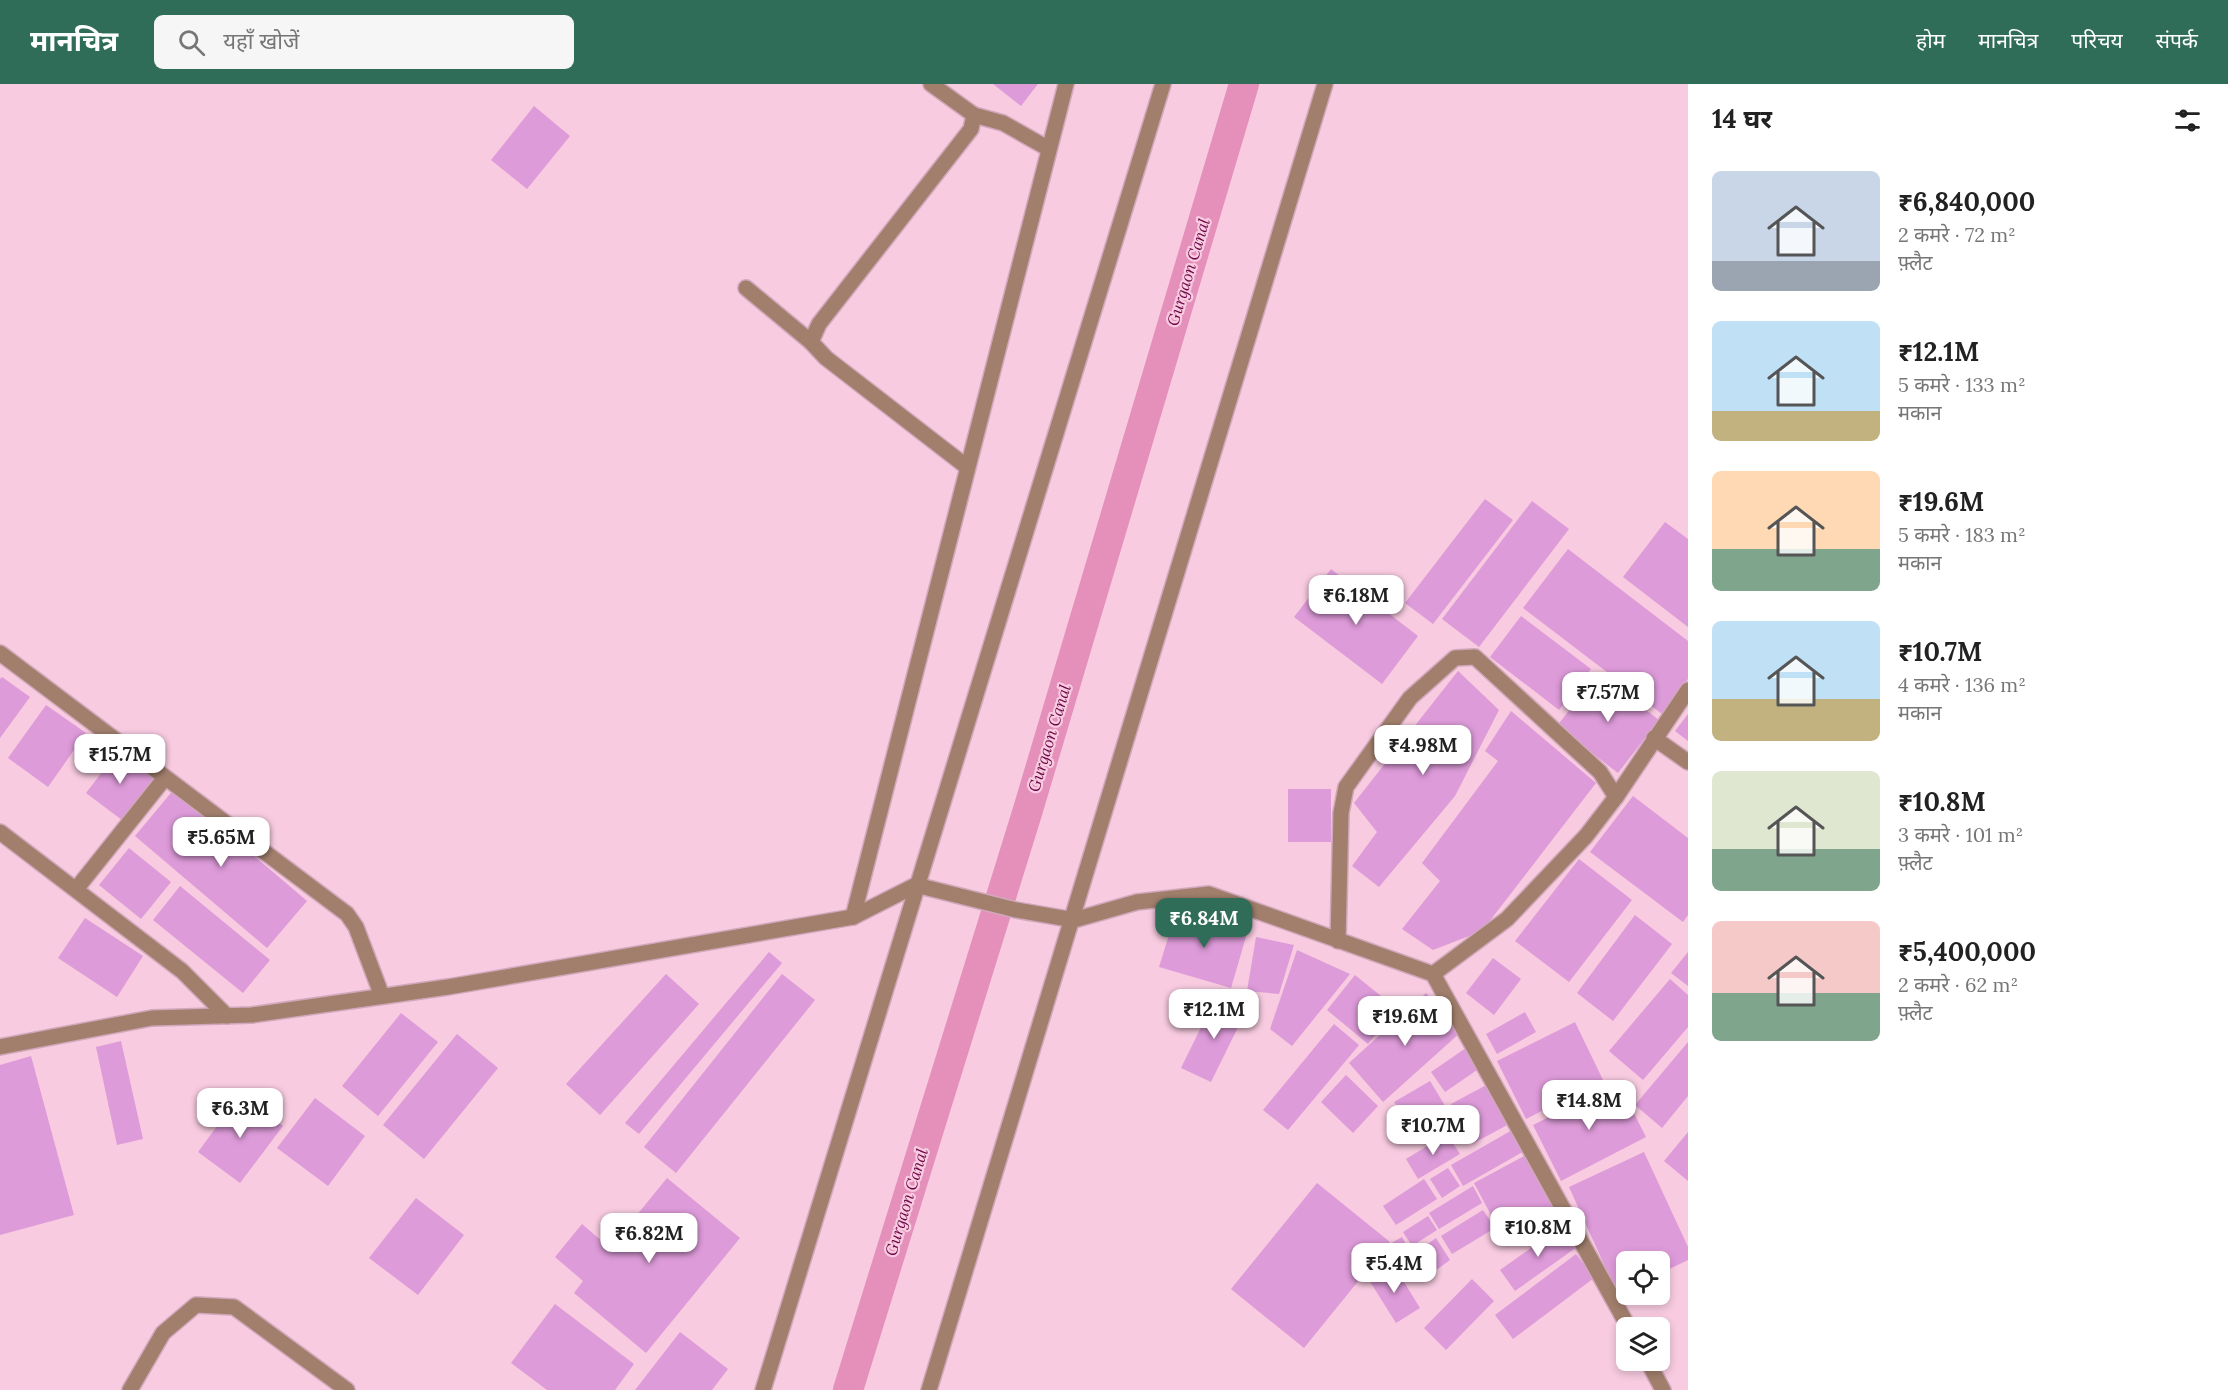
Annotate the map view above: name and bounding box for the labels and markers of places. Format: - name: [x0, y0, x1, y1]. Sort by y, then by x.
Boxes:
- pin: ₹6.18M: [1307, 575, 1405, 626]
- pin: ₹7.57M: [1559, 672, 1657, 723]
- pin: ₹4.98M: [1374, 725, 1472, 776]
- pin: ₹15.7M: [71, 734, 169, 785]
- pin: ₹5.65M: [172, 817, 270, 868]
- pin: ₹6.84M: [1155, 898, 1253, 949]
- pin: ₹12.1M: [1165, 989, 1263, 1040]
- pin: ₹19.6M: [1356, 996, 1454, 1047]
- pin: ₹14.8M: [1540, 1080, 1638, 1131]
- pin: ₹6.3M: [198, 1088, 282, 1139]
- pin: ₹10.7M: [1384, 1105, 1482, 1156]
- pin: ₹10.8M: [1489, 1207, 1587, 1258]
- pin: ₹6.82M: [600, 1213, 698, 1264]
- pin: ₹5.4M: [1352, 1243, 1436, 1294]

